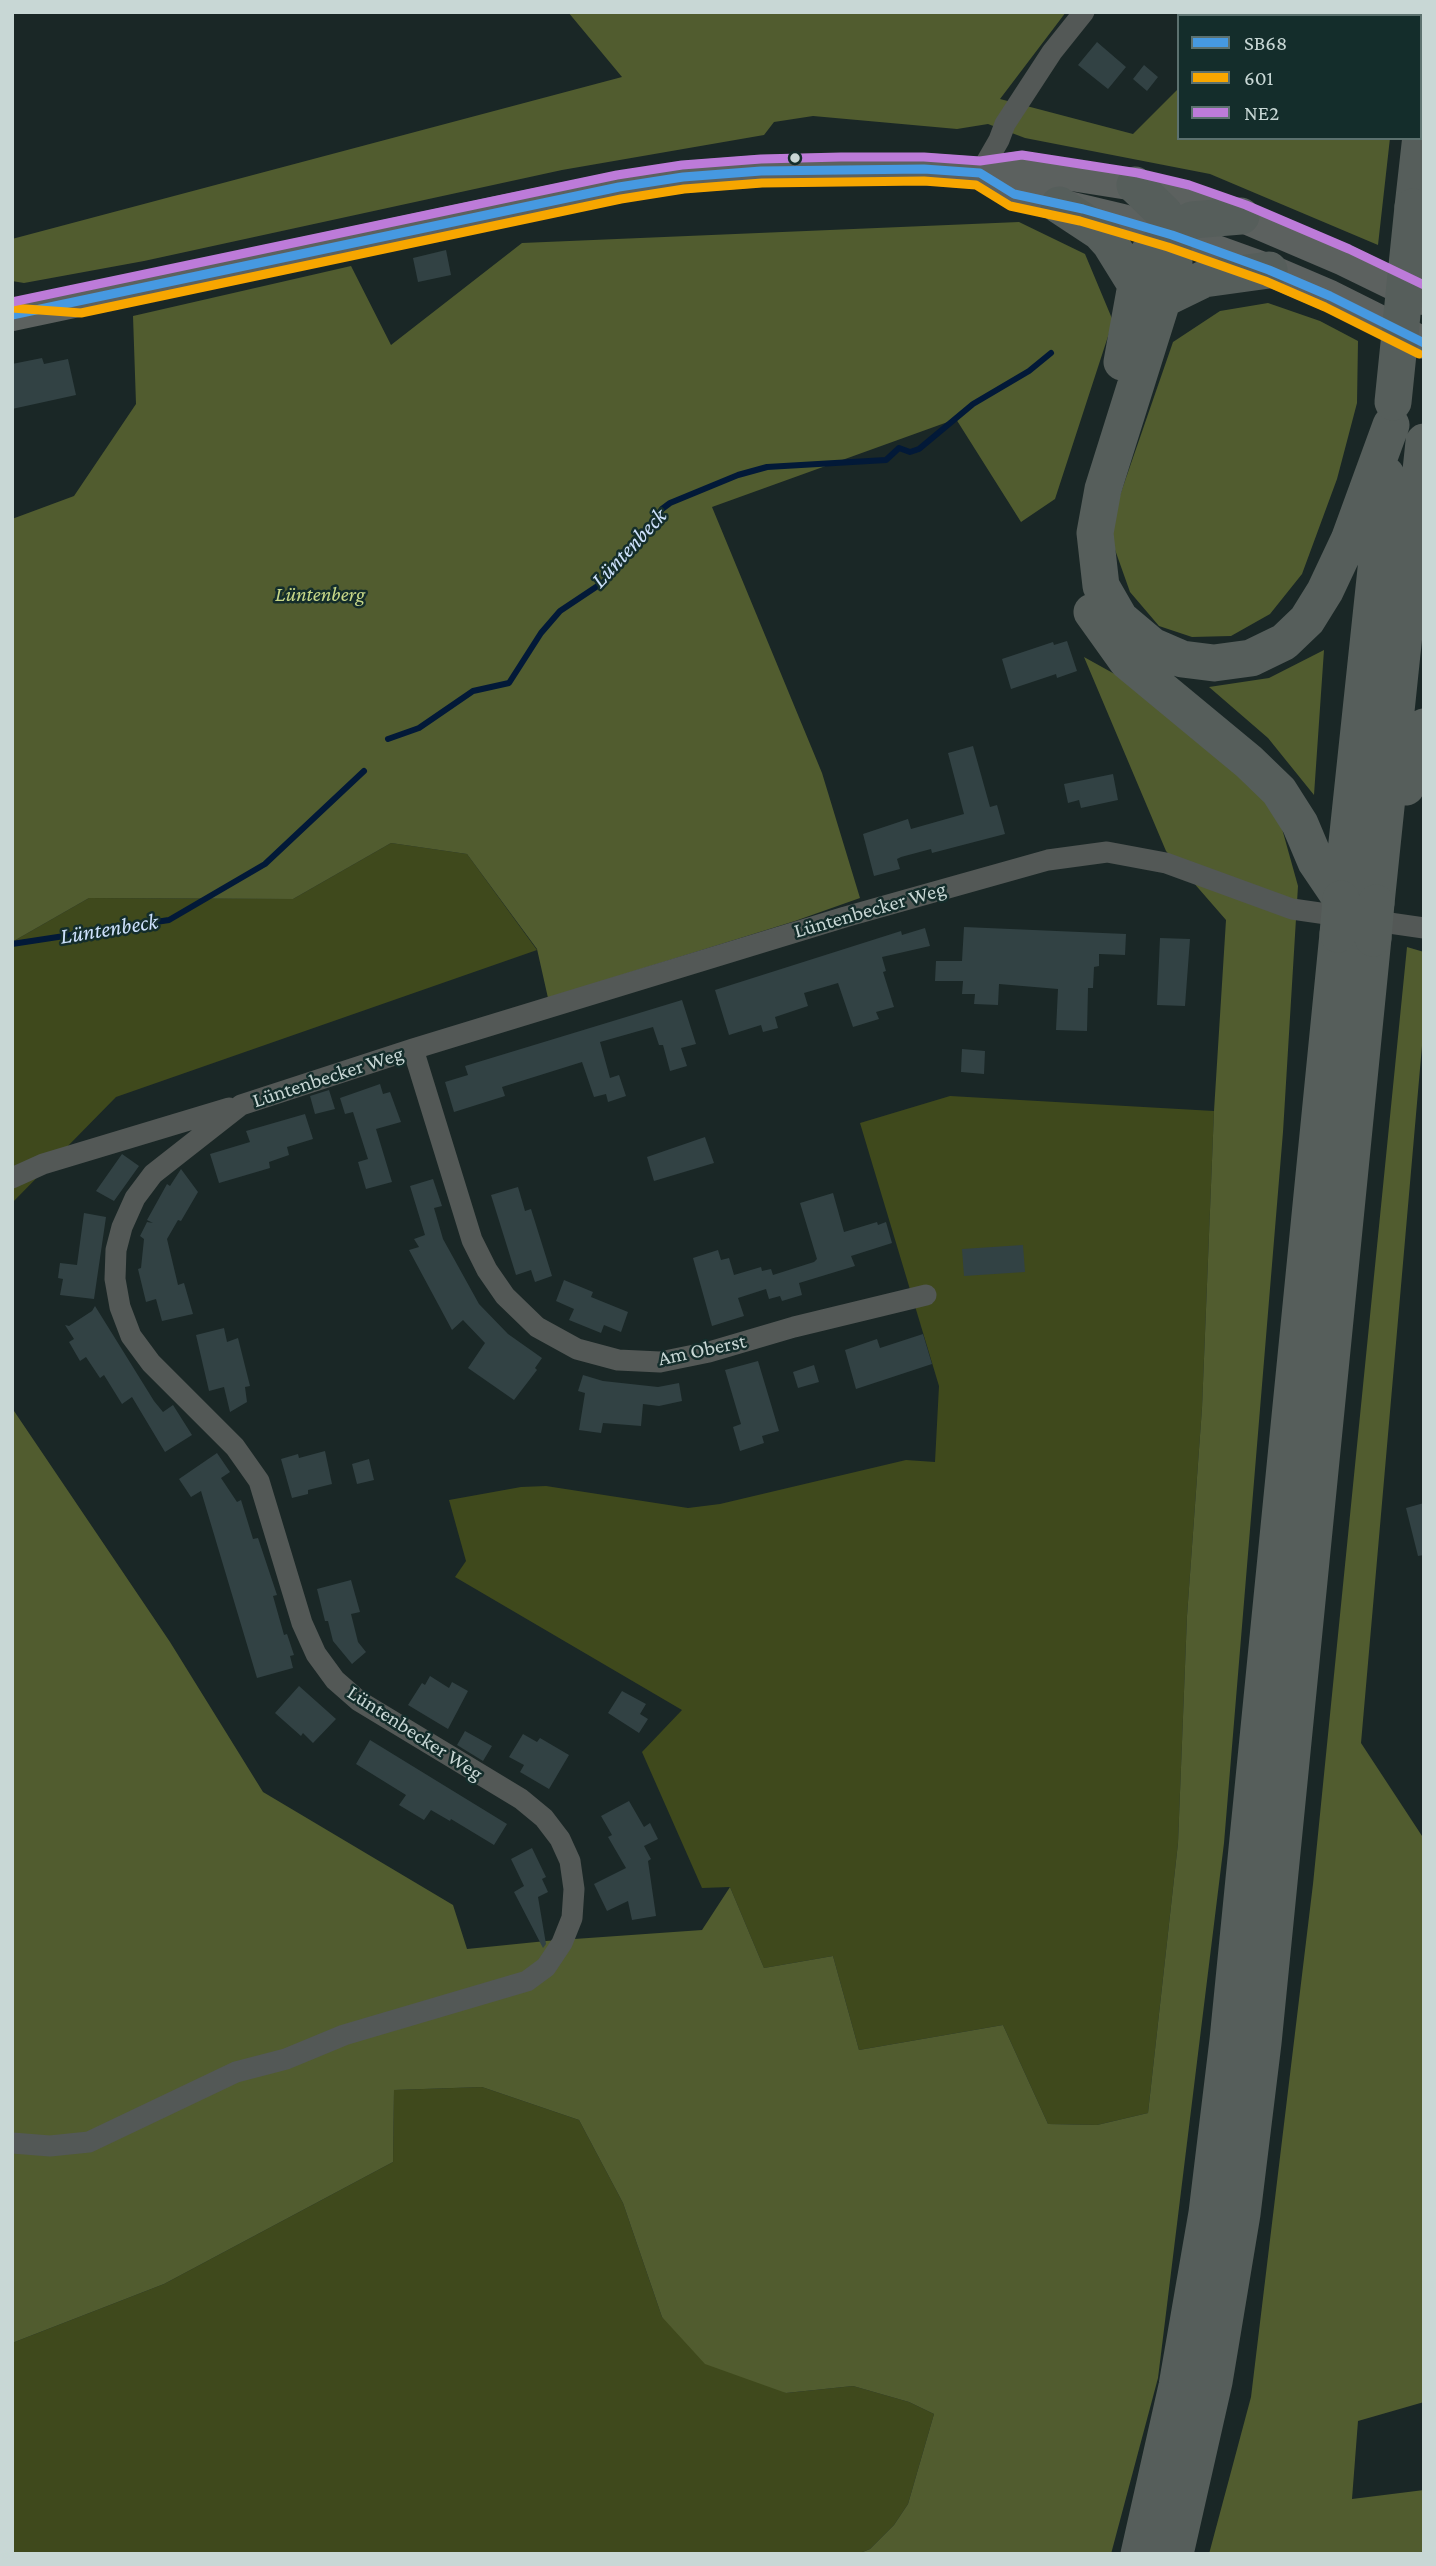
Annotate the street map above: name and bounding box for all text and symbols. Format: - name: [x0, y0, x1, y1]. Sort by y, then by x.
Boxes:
- legend: [1177, 14, 1422, 140]
- text: SB68: [1244, 31, 1287, 55]
- text: 601: [1244, 66, 1274, 90]
- text: NE2: [1244, 101, 1279, 125]
- unlabelled marker: [788, 151, 802, 165]
- water label: Lüntenbeck: [585, 502, 673, 594]
- park label: Lüntenberg: [275, 582, 365, 608]
- street label: Lüntenbecker Weg: [791, 876, 949, 944]
- water label: Lüntenbeck: [58, 908, 160, 950]
- street label: Lüntenbecker Weg: [249, 1041, 407, 1113]
- street label: Am Oberst: [656, 1328, 748, 1372]
- street label: Lüntenbecker Weg: [342, 1680, 488, 1786]

